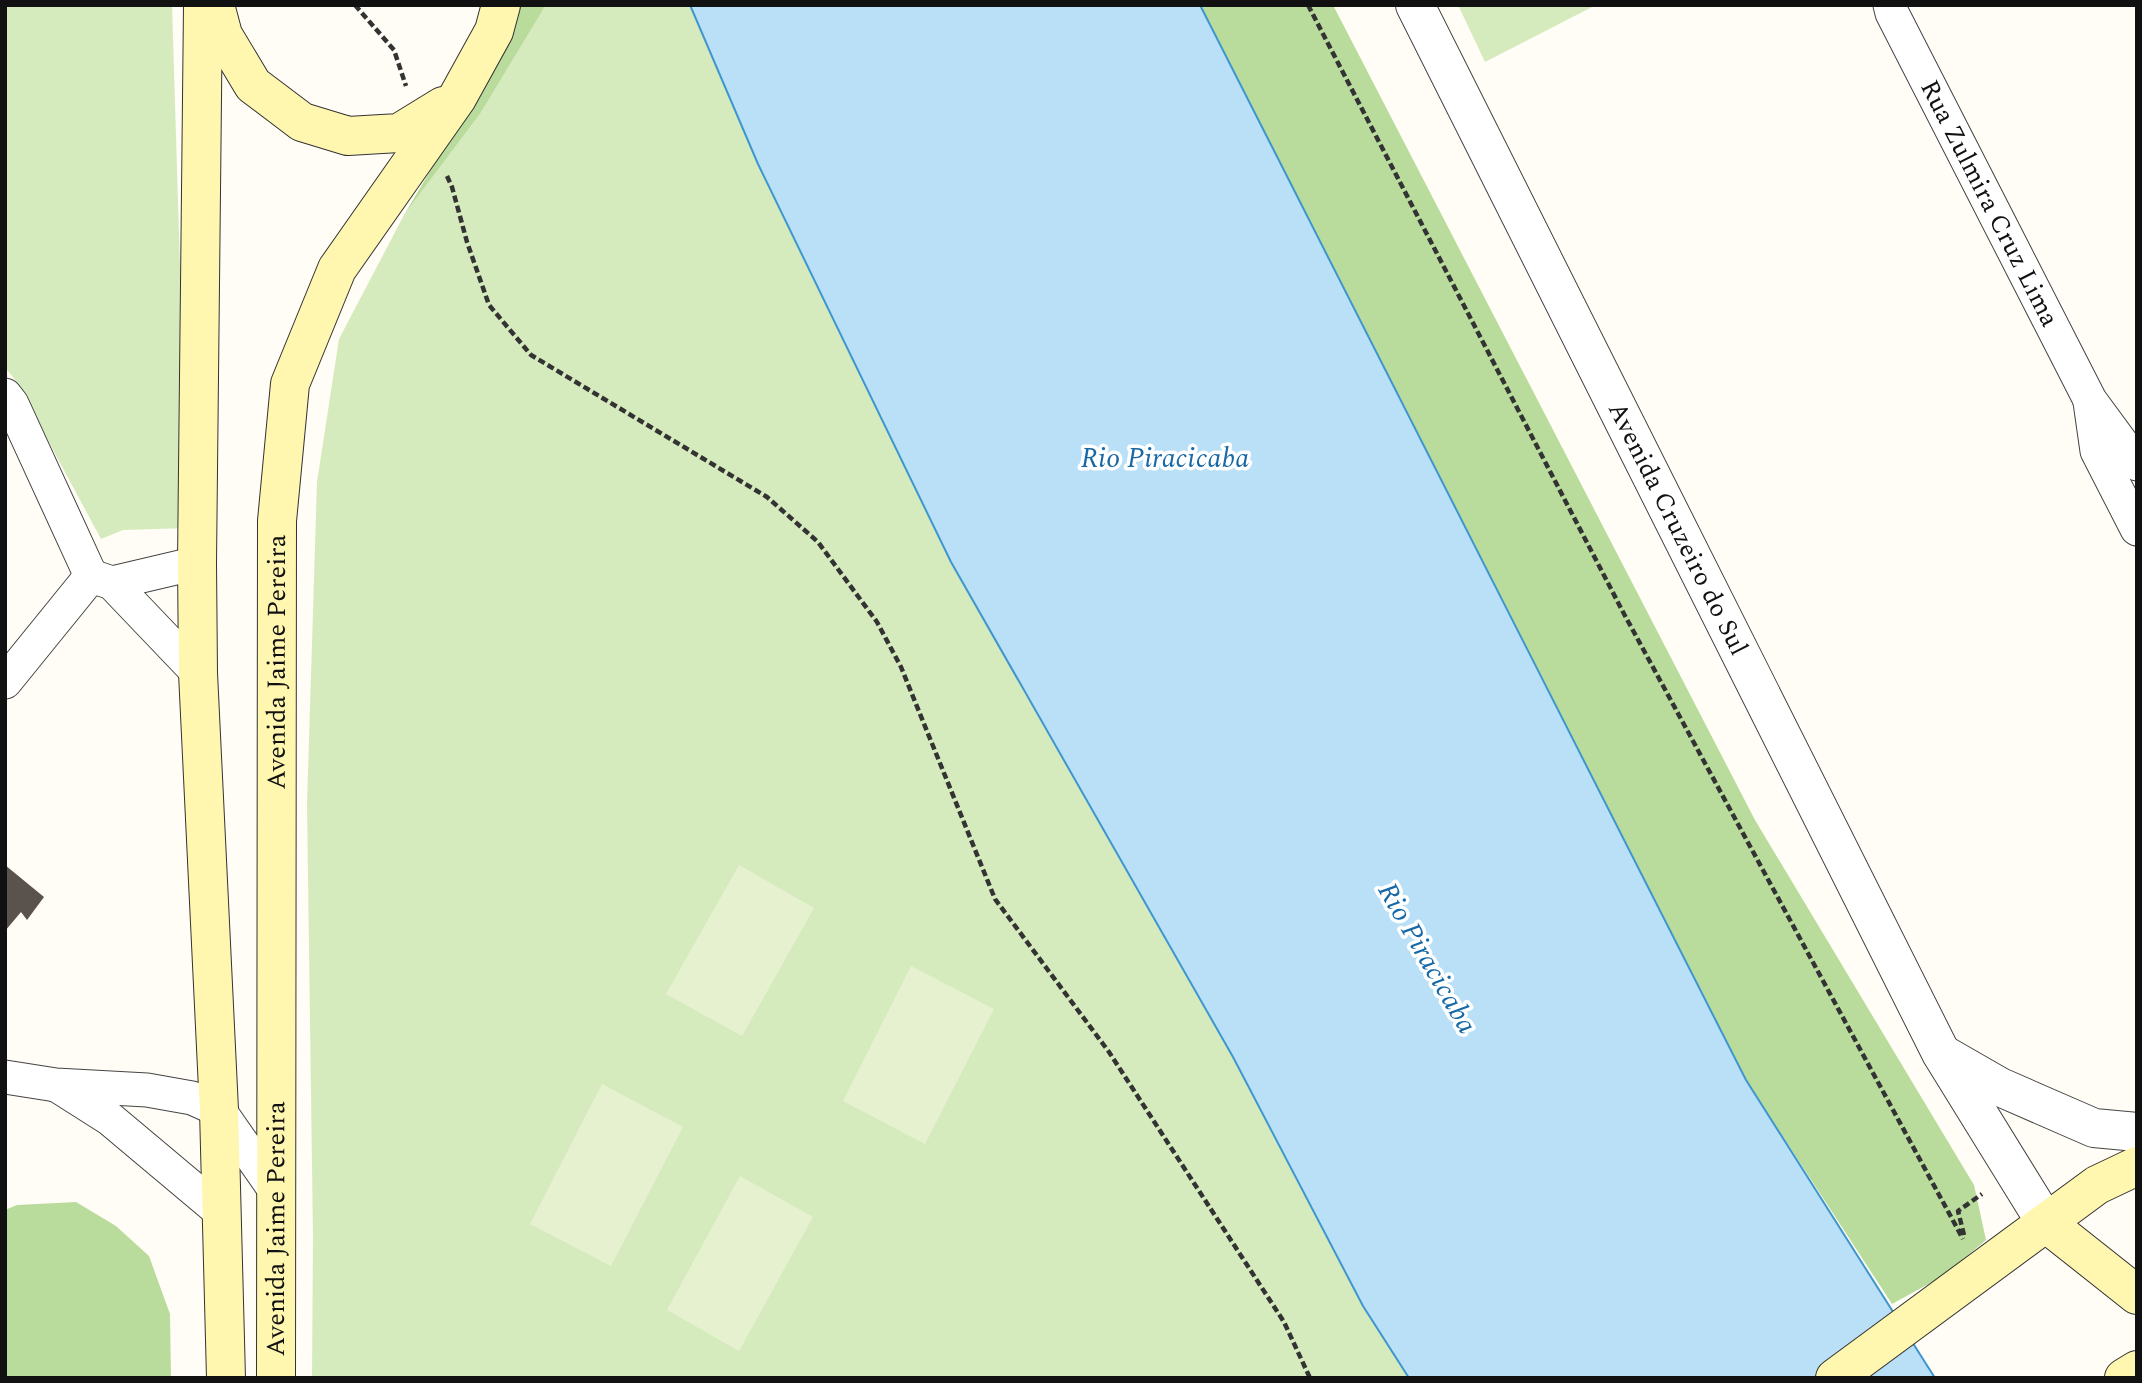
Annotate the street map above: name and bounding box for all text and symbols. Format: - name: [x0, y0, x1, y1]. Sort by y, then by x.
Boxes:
- street label: Rua Zulmira Cruz Lima: [1909, 73, 2069, 334]
- street label: Avenida Cruzeiro do Sul: [1597, 395, 1758, 663]
- water label: Rio Piracicaba: [1081, 437, 1249, 480]
- street label: Avenida Jaime Pereira: [257, 534, 297, 790]
- water label: Rio Piracicaba: [1366, 874, 1488, 1042]
- street label: Avenida Jaime Pereira: [256, 1101, 296, 1357]

